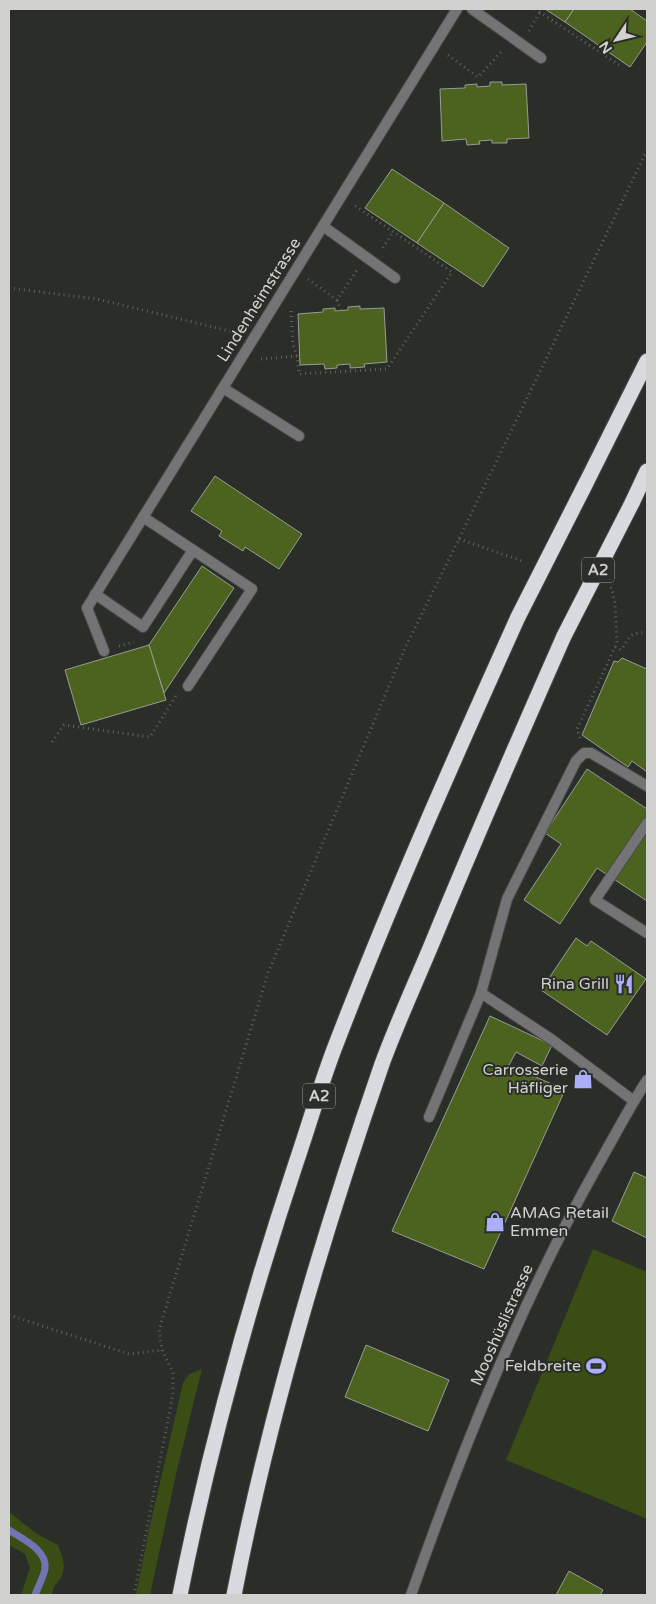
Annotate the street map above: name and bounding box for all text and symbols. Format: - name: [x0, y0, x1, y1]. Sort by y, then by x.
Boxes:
- north arrow: [591, 15, 641, 65]
- text: N: [596, 38, 616, 57]
- street label: Lindenheimstrasse: [213, 234, 305, 366]
- road number: A2: [582, 558, 614, 582]
- restaurant icon: Rina Grill: [613, 973, 635, 995]
- place label: Rina Grill: [541, 974, 609, 994]
- place label: Carrosserie Häfliger: [483, 1060, 569, 1098]
- shop icon: Carrosserie Häfliger: [572, 1068, 594, 1090]
- road number: A2: [303, 1084, 335, 1108]
- place label: AMAG Retail Emmen: [510, 1203, 609, 1241]
- shop icon: AMAG Retail Emmen: [484, 1211, 506, 1233]
- street label: Mooshüslistrasse: [466, 1261, 538, 1389]
- sports icon: Feldbreite: [585, 1355, 607, 1377]
- place label: Feldbreite: [505, 1356, 581, 1376]

